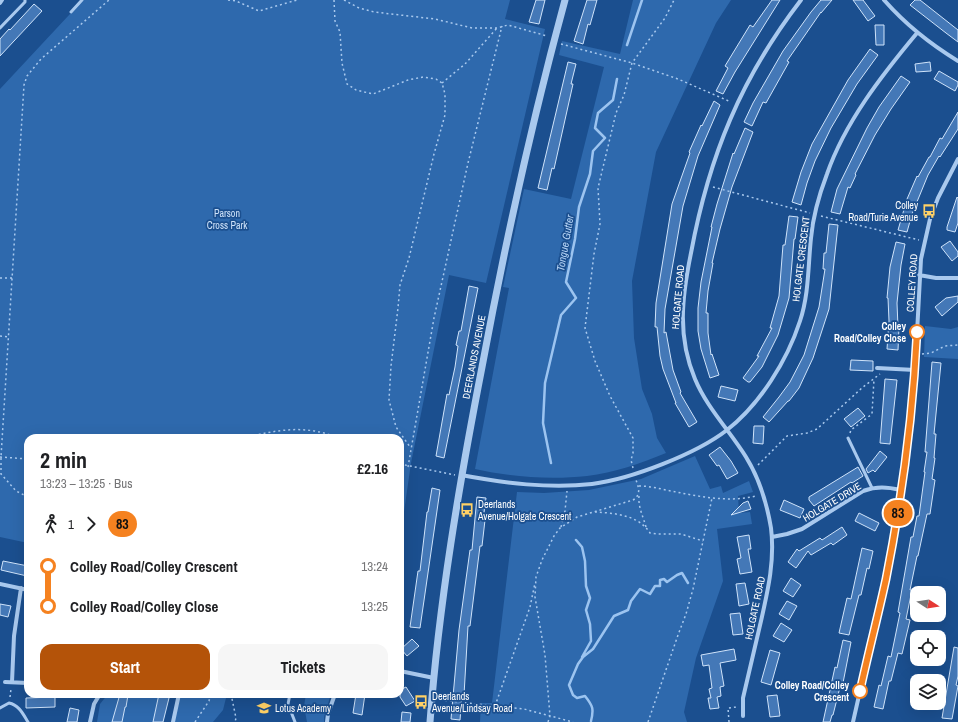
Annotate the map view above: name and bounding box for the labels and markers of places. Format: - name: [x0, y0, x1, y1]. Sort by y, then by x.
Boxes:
- place label: Colley Road/Turie Avenue: [848, 199, 919, 224]
- bus stop icon: Colley Road/Turie Avenue: [921, 203, 937, 219]
- place label: Colley Road/Colley Close: [834, 320, 906, 345]
- marker: Colley Road/Colley Close: [909, 324, 925, 340]
- place label: Deerlands Avenue/Holgate Crescent: [477, 498, 572, 523]
- bus stop icon: Deerlands Avenue/Holgate Crescent: [459, 502, 475, 518]
- place label: Colley Road/Colley Crescent: [775, 679, 849, 704]
- marker: Colley Road/Colley Crescent: [852, 683, 868, 699]
- place label: Deerlands Avenue/Lindsay Road: [431, 690, 513, 715]
- bus stop icon: Deerlands Avenue/Lindsay Road: [413, 694, 429, 710]
- school or university icon: Lotus Academy: [256, 700, 272, 716]
- place label: Lotus Academy: [275, 702, 332, 715]

